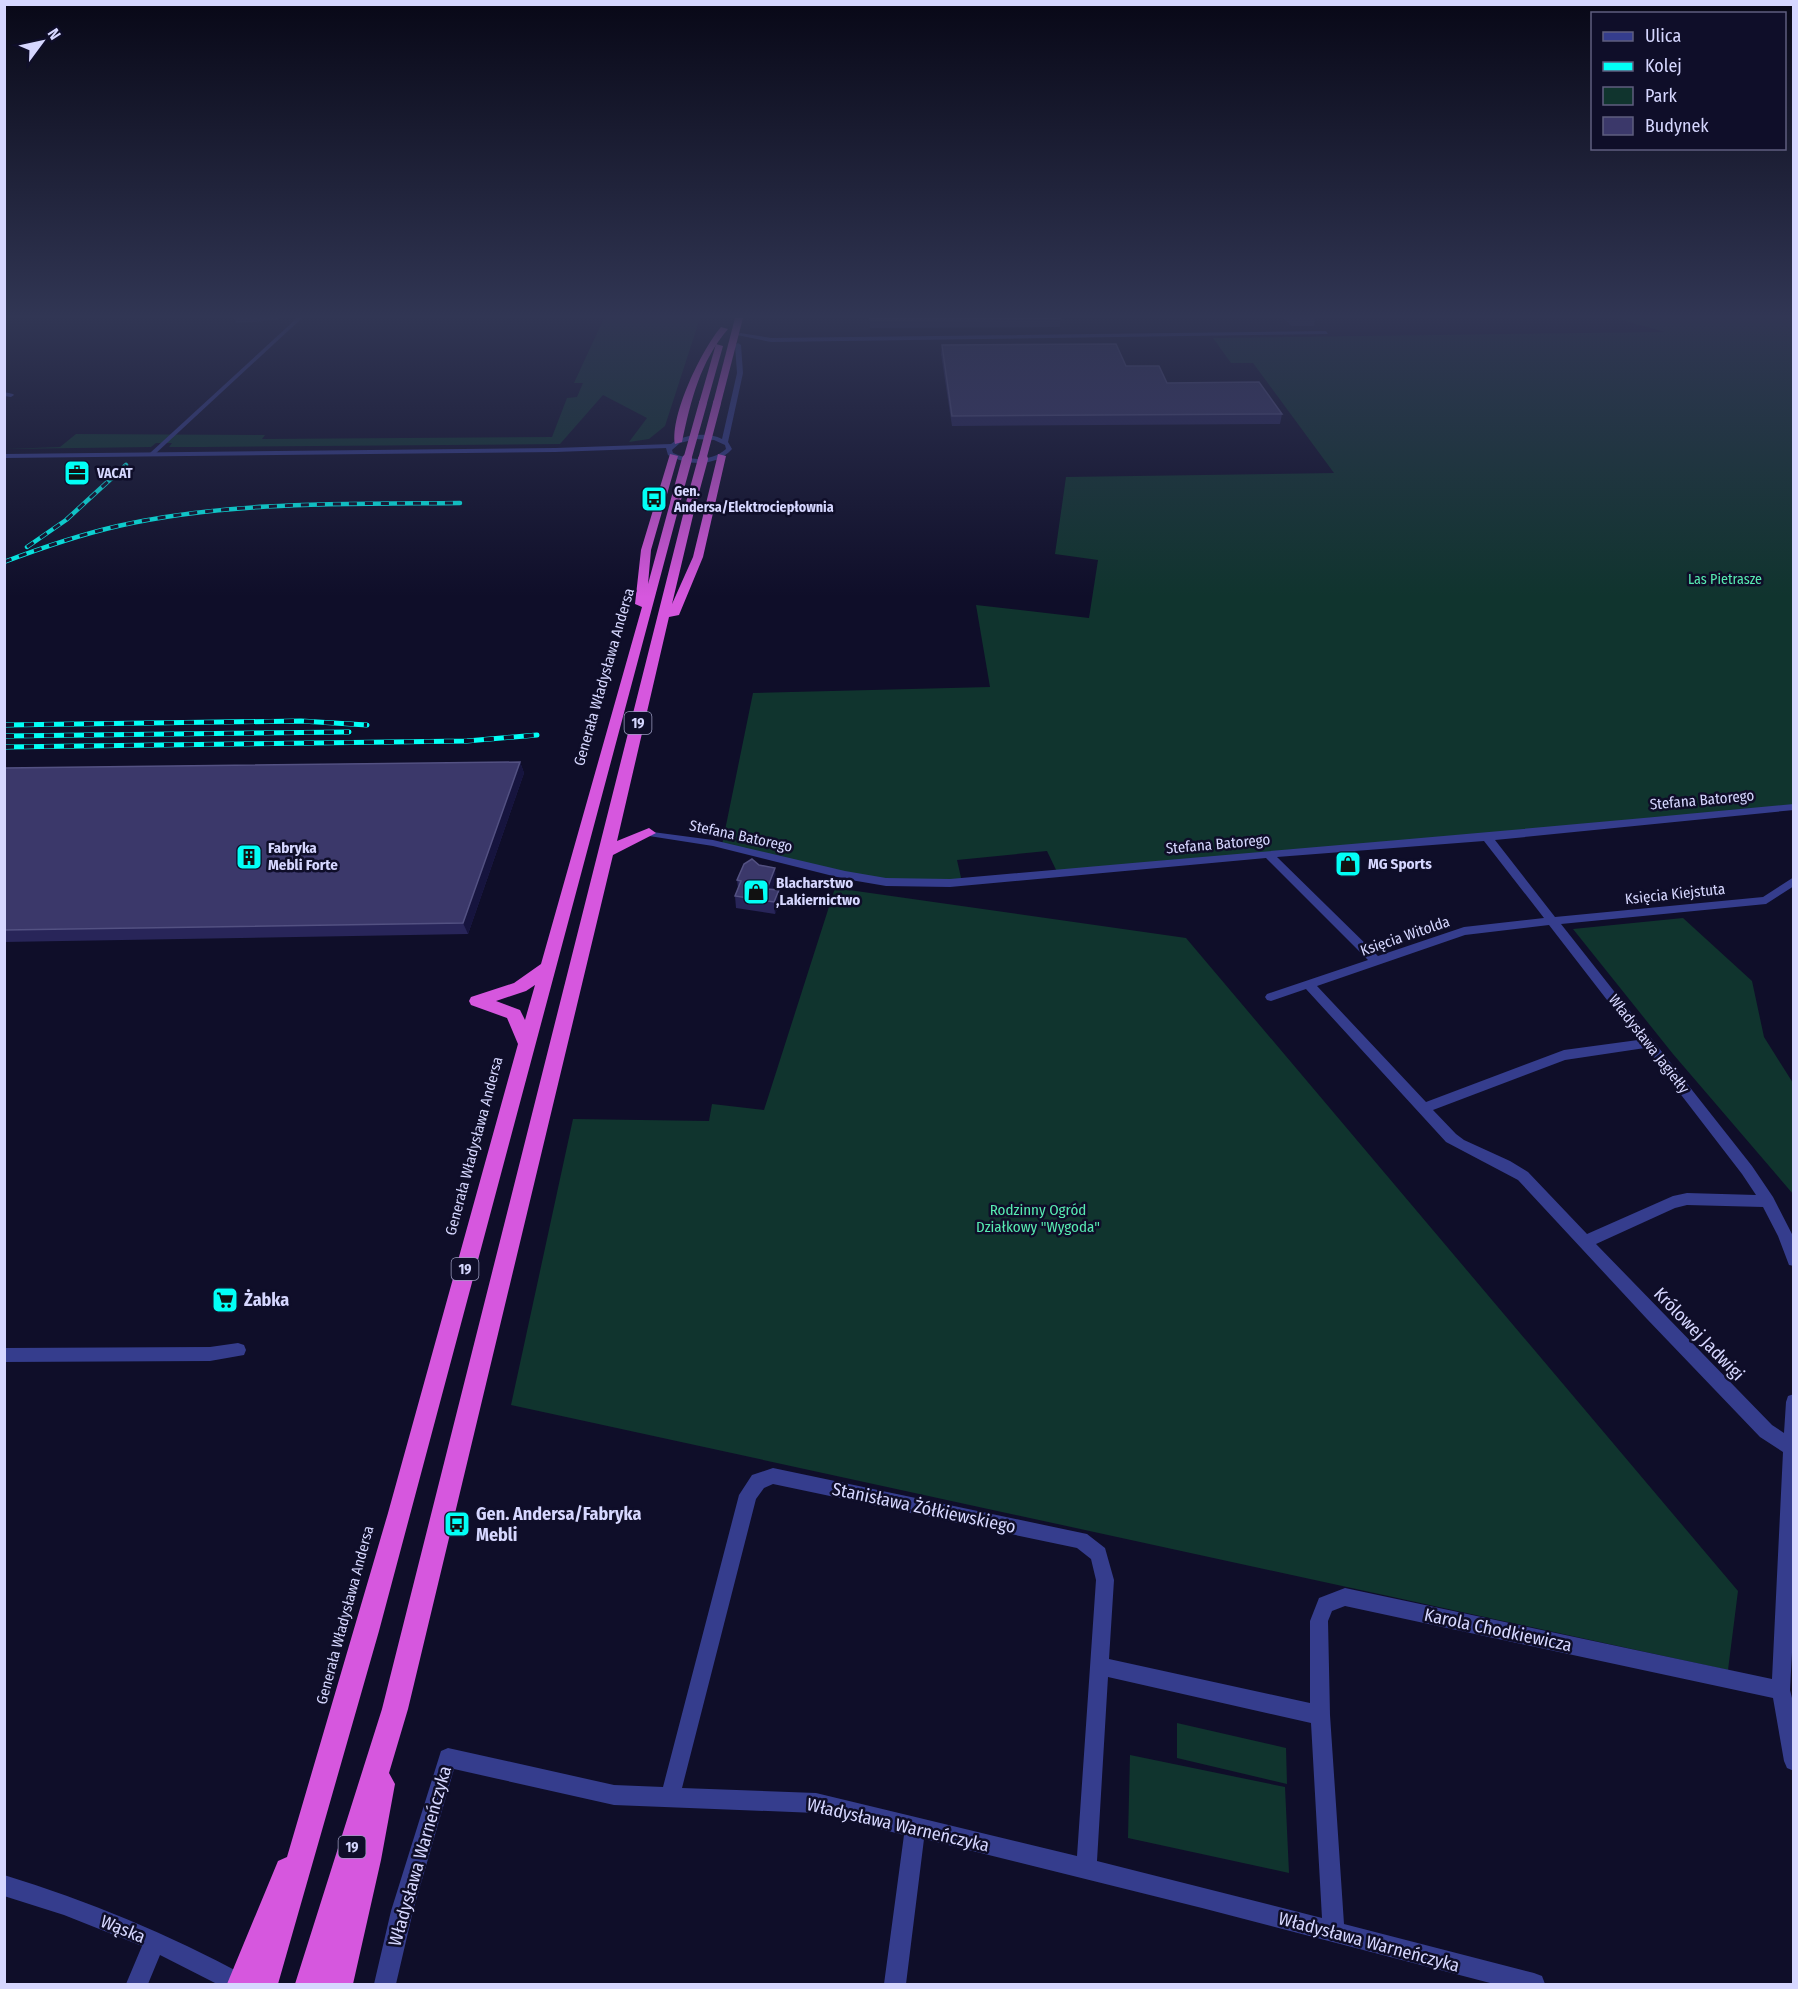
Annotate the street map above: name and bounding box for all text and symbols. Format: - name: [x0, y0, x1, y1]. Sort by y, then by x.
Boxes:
- north arrow: [12, 12, 72, 72]
- legend: [1591, 12, 1786, 150]
- text: N: [44, 25, 65, 43]
- text: Ulica: [1645, 25, 1681, 47]
- text: Kolej: [1645, 55, 1682, 77]
- text: Park: [1645, 85, 1678, 107]
- text: Budynek: [1645, 115, 1709, 137]
- office icon: VACAT: [62, 458, 92, 488]
- place label: VACAT: [96, 465, 133, 482]
- place label: Gen. Andersa/Elektrociepłownia: [673, 483, 834, 516]
- bus stop icon: Gen. Andersa/Elektrociepłownia: [639, 484, 669, 514]
- park label: Las Pietrasze: [1688, 571, 1762, 588]
- street label: Generała Władysława Andersa: [570, 586, 638, 768]
- road number: 19: [624, 712, 652, 734]
- street label: Stefana Batorego: [1649, 786, 1755, 814]
- street label: Stefana Batorego: [688, 816, 794, 856]
- street label: Stefana Batorego: [1165, 830, 1271, 858]
- place label: Fabryka Mebli Forte: [268, 839, 338, 874]
- building icon: Fabryka Mebli Forte: [234, 842, 264, 872]
- shop icon: MG Sports: [1333, 849, 1363, 879]
- place label: MG Sports: [1368, 855, 1432, 873]
- place label: Blacharstwo ,Lakiernictwo: [776, 874, 860, 909]
- shop icon: Blacharstwo ,Lakiernictwo: [741, 877, 771, 907]
- street label: Księcia Kiejstuta: [1624, 880, 1726, 908]
- street label: Księcia Witolda: [1358, 912, 1452, 960]
- street label: Władysława Jagiełły: [1605, 991, 1693, 1097]
- street label: Generała Władysława Andersa: [441, 1055, 507, 1237]
- park label: Rodzinny Ogród Działkowy "Wygoda": [976, 1201, 1100, 1236]
- road number: 19: [452, 1258, 478, 1280]
- street label: Królowej Jadwigi: [1649, 1283, 1749, 1385]
- supermarket icon: Żabka: [210, 1285, 240, 1315]
- place label: Żabka: [244, 1289, 289, 1311]
- street label: Stanisława Żółkiewskiego: [830, 1478, 1018, 1538]
- place label: Gen. Andersa/Fabryka Mebli: [476, 1503, 641, 1546]
- bus stop icon: Gen. Andersa/Fabryka Mebli: [442, 1509, 472, 1539]
- street label: Generała Władysława Andersa: [312, 1524, 378, 1706]
- street label: Karola Chodkiewicza: [1422, 1604, 1574, 1656]
- street label: Władysława Warneńczyka: [384, 1763, 456, 1949]
- street label: Władysława Warneńczyka: [805, 1793, 992, 1857]
- road number: 19: [338, 1836, 366, 1858]
- street label: Władysława Warneńczyka: [1276, 1907, 1462, 1977]
- street label: Wąska: [97, 1910, 149, 1948]

